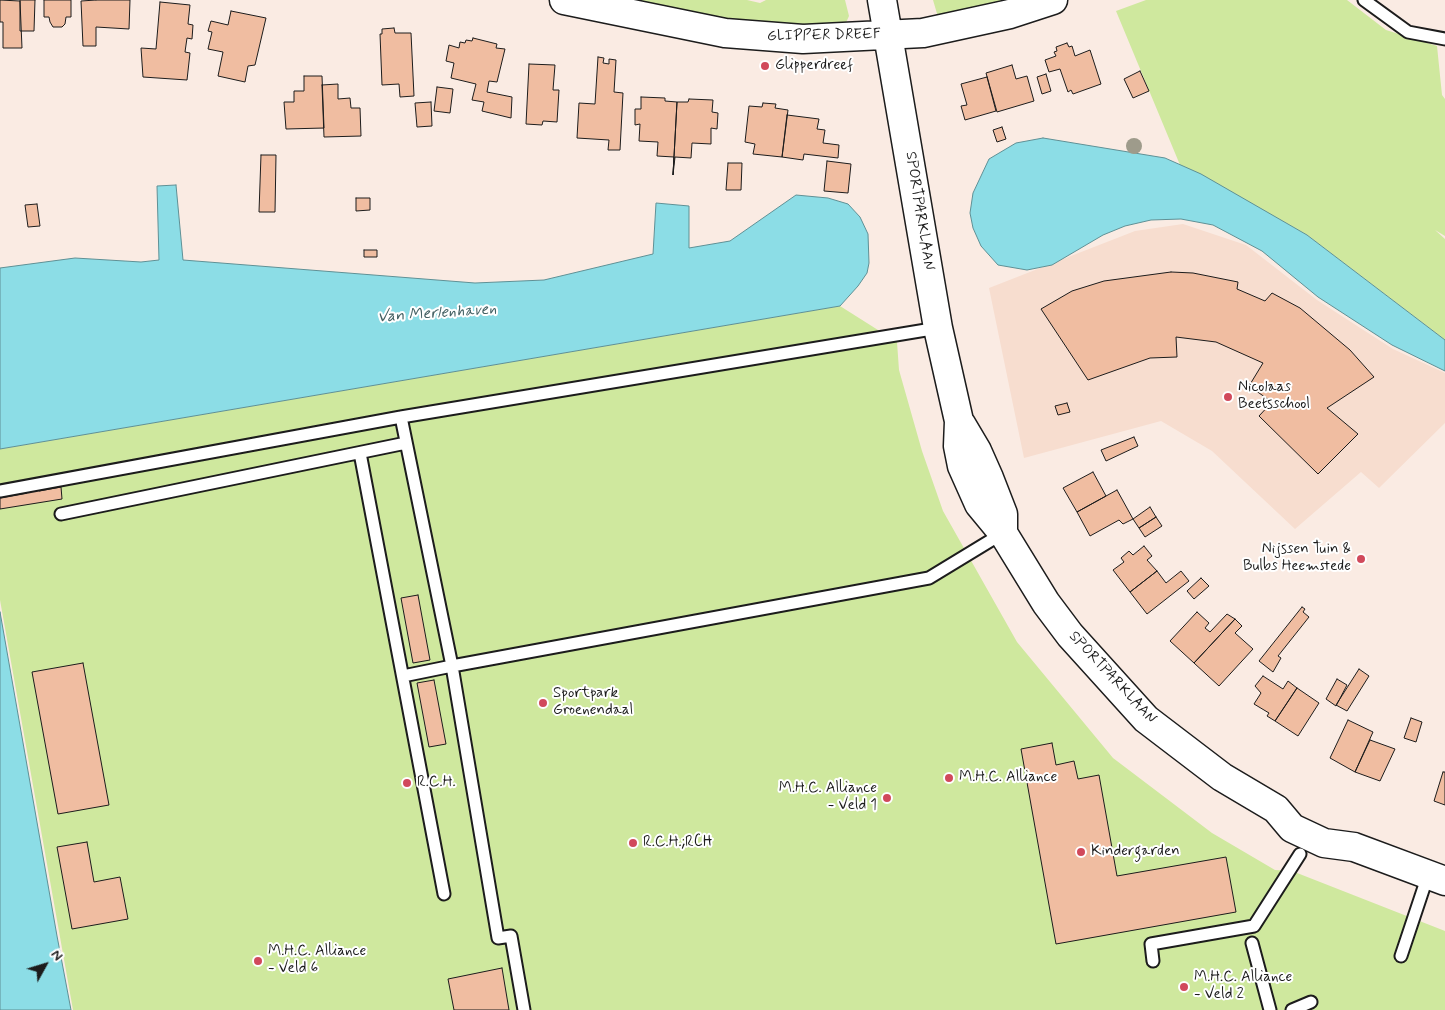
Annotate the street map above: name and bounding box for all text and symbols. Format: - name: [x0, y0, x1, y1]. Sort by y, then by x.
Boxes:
- street label: GLIPPER DREEF: [767, 26, 881, 46]
- place label: Glipperdreef: [775, 57, 853, 75]
- marker: Glipperdreef: [759, 60, 771, 72]
- street label: SPORTPARKLAAN: [901, 150, 937, 272]
- water label: Van Merlenhaven: [377, 300, 497, 328]
- place label: Nicolaas Beetsschool: [1238, 379, 1310, 414]
- marker: Nicolaas Beetsschool: [1222, 391, 1234, 403]
- place label: Nijssen Tuin & Bulbs Heemstede: [1243, 541, 1351, 576]
- marker: Nijssen Tuin & Bulbs Heemstede: [1355, 553, 1367, 565]
- street label: SPORTPARKLAAN: [1064, 628, 1160, 728]
- place label: Sportpark Groenendaal: [553, 685, 633, 720]
- marker: Sportpark Groenendaal: [537, 697, 549, 709]
- place label: M.H.C. Alliance: [959, 769, 1057, 787]
- marker: M.H.C. Alliance: [943, 772, 955, 784]
- place label: R.C.H.: [417, 774, 456, 792]
- marker: R.C.H.: [401, 777, 413, 789]
- place label: M.H.C. Alliance - Veld 1: [779, 780, 877, 815]
- marker: M.H.C. Alliance - Veld 1: [881, 792, 893, 804]
- place label: R.C.H.;RCH: [643, 834, 712, 852]
- marker: R.C.H.;RCH: [627, 837, 639, 849]
- place label: Kindergarden: [1091, 843, 1180, 861]
- marker: Kindergarden: [1075, 846, 1087, 858]
- north arrow: [20, 940, 70, 990]
- place label: M.H.C. Alliance - Veld 6: [268, 943, 366, 978]
- text: N: [47, 946, 67, 965]
- marker: M.H.C. Alliance - Veld 6: [252, 955, 264, 967]
- place label: M.H.C. Alliance - Veld 2: [1194, 969, 1292, 1004]
- marker: M.H.C. Alliance - Veld 2: [1178, 981, 1190, 993]

